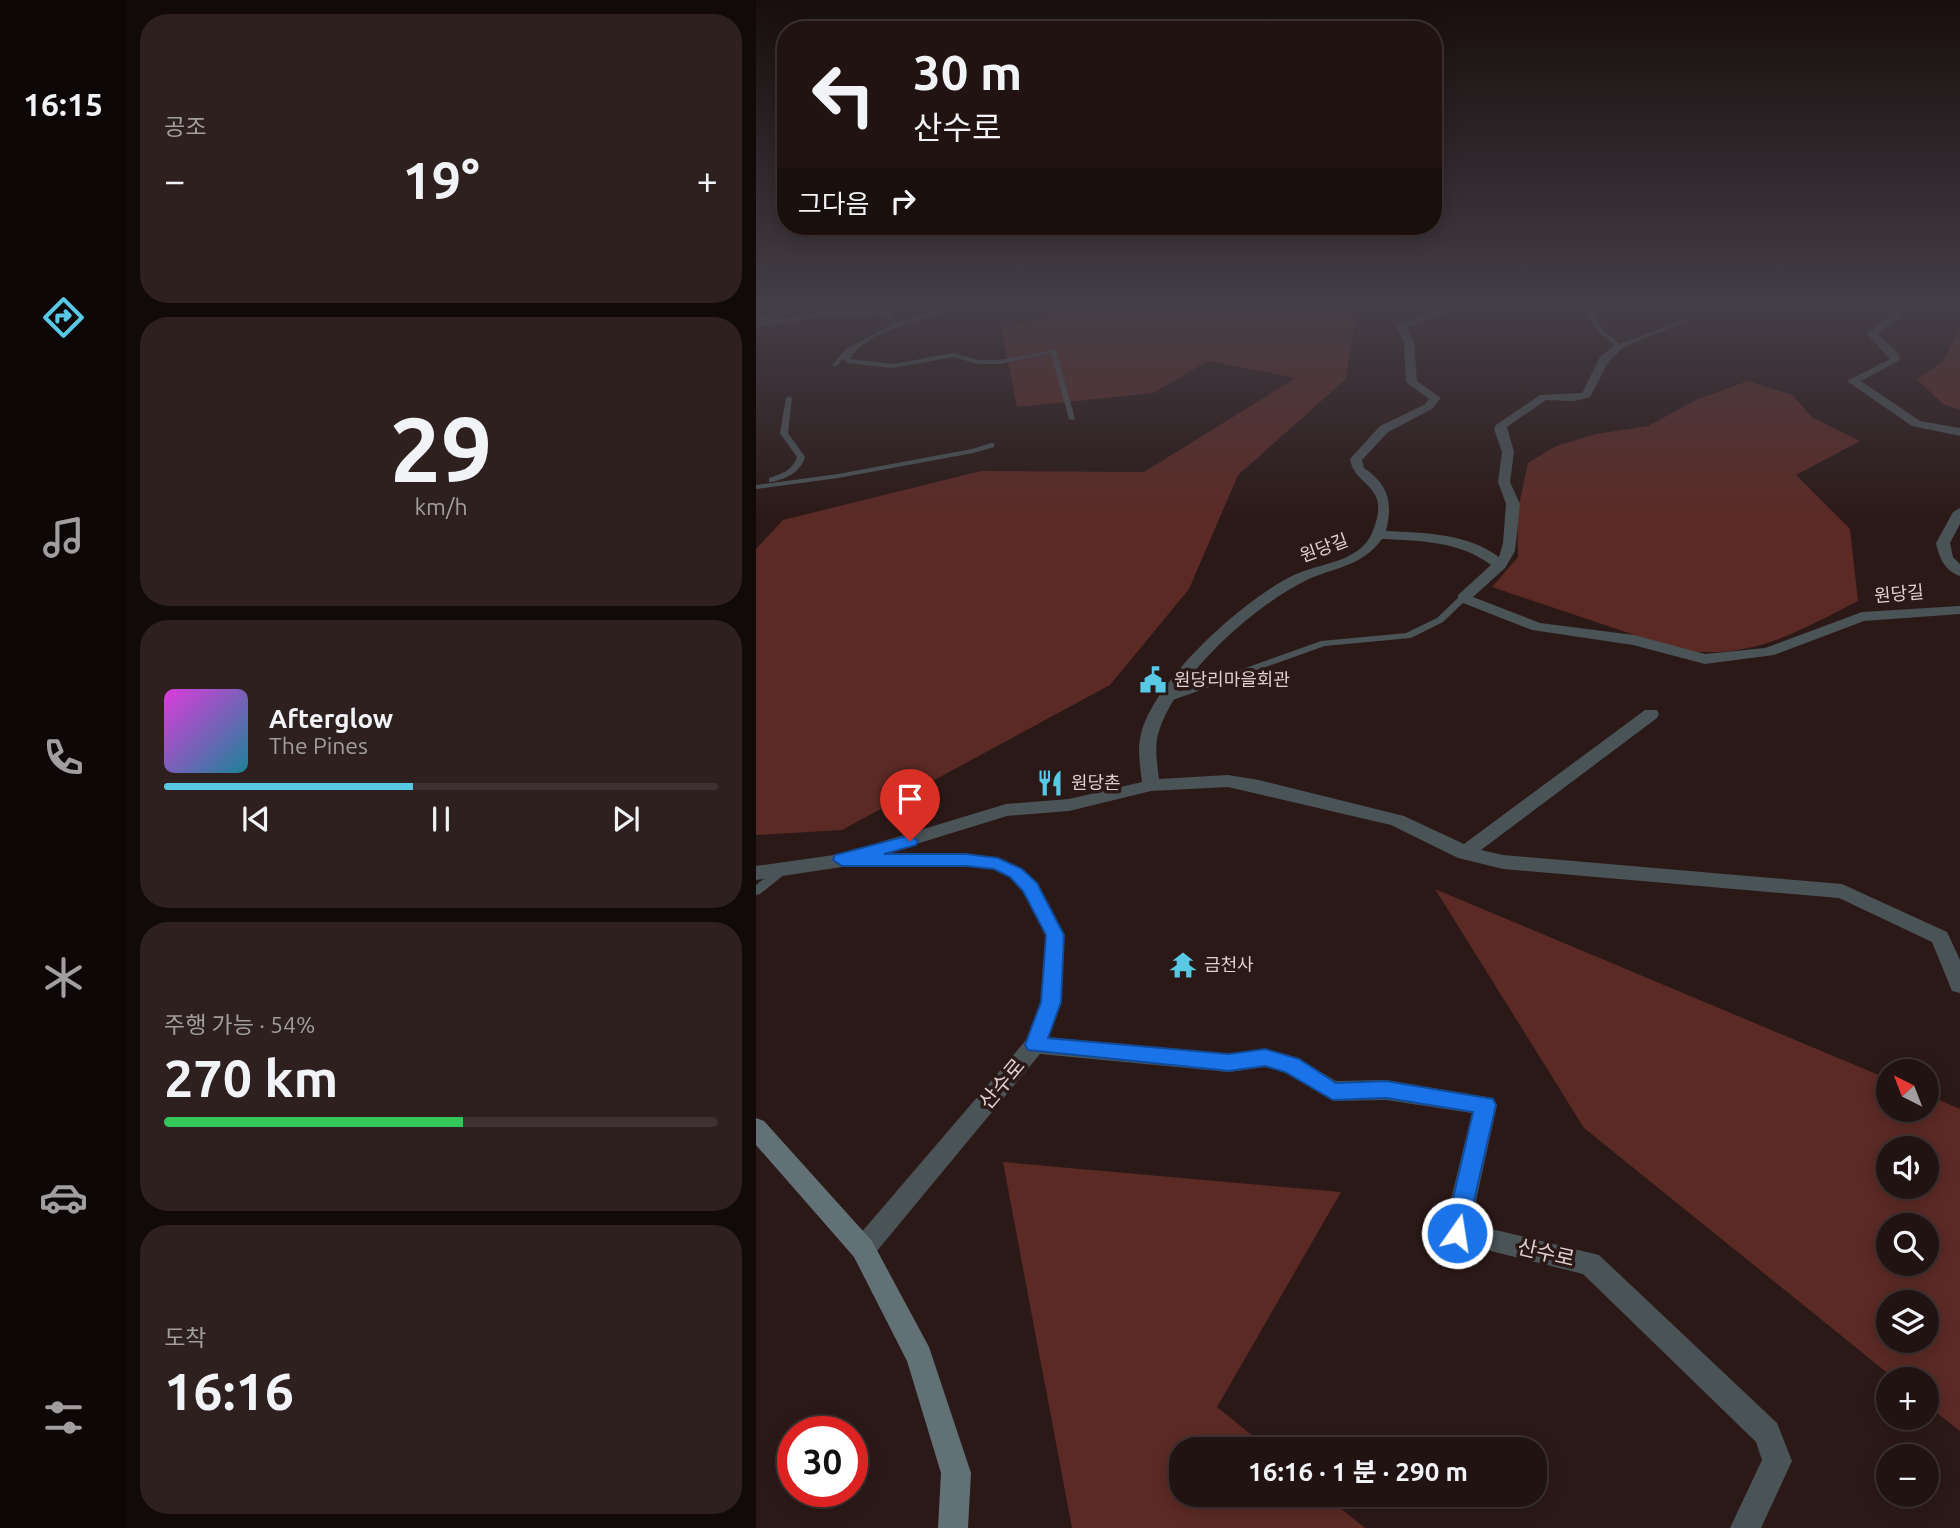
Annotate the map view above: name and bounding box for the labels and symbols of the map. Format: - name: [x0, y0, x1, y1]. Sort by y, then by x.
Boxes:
- street label: 원당길: [1297, 529, 1350, 565]
- street label: 원당길: [1873, 581, 1925, 605]
- public building icon: 원당리마을회관: [1138, 665, 1168, 695]
- place label: 원당리마을회관: [1174, 669, 1290, 689]
- restaurant icon: 원당촌: [1035, 768, 1065, 798]
- pin: [880, 769, 940, 841]
- place label: 원당촌: [1071, 772, 1121, 792]
- temple icon: 금천사: [1168, 950, 1198, 980]
- place label: 금천사: [1204, 954, 1254, 974]
- street label: 산수로: [973, 1053, 1029, 1113]
- north arrow: [1876, 1059, 1939, 1122]
- position arrow: [1420, 1196, 1494, 1270]
- street label: 산수로: [1515, 1234, 1577, 1270]
- speed limit sign: 30: [777, 1416, 868, 1507]

